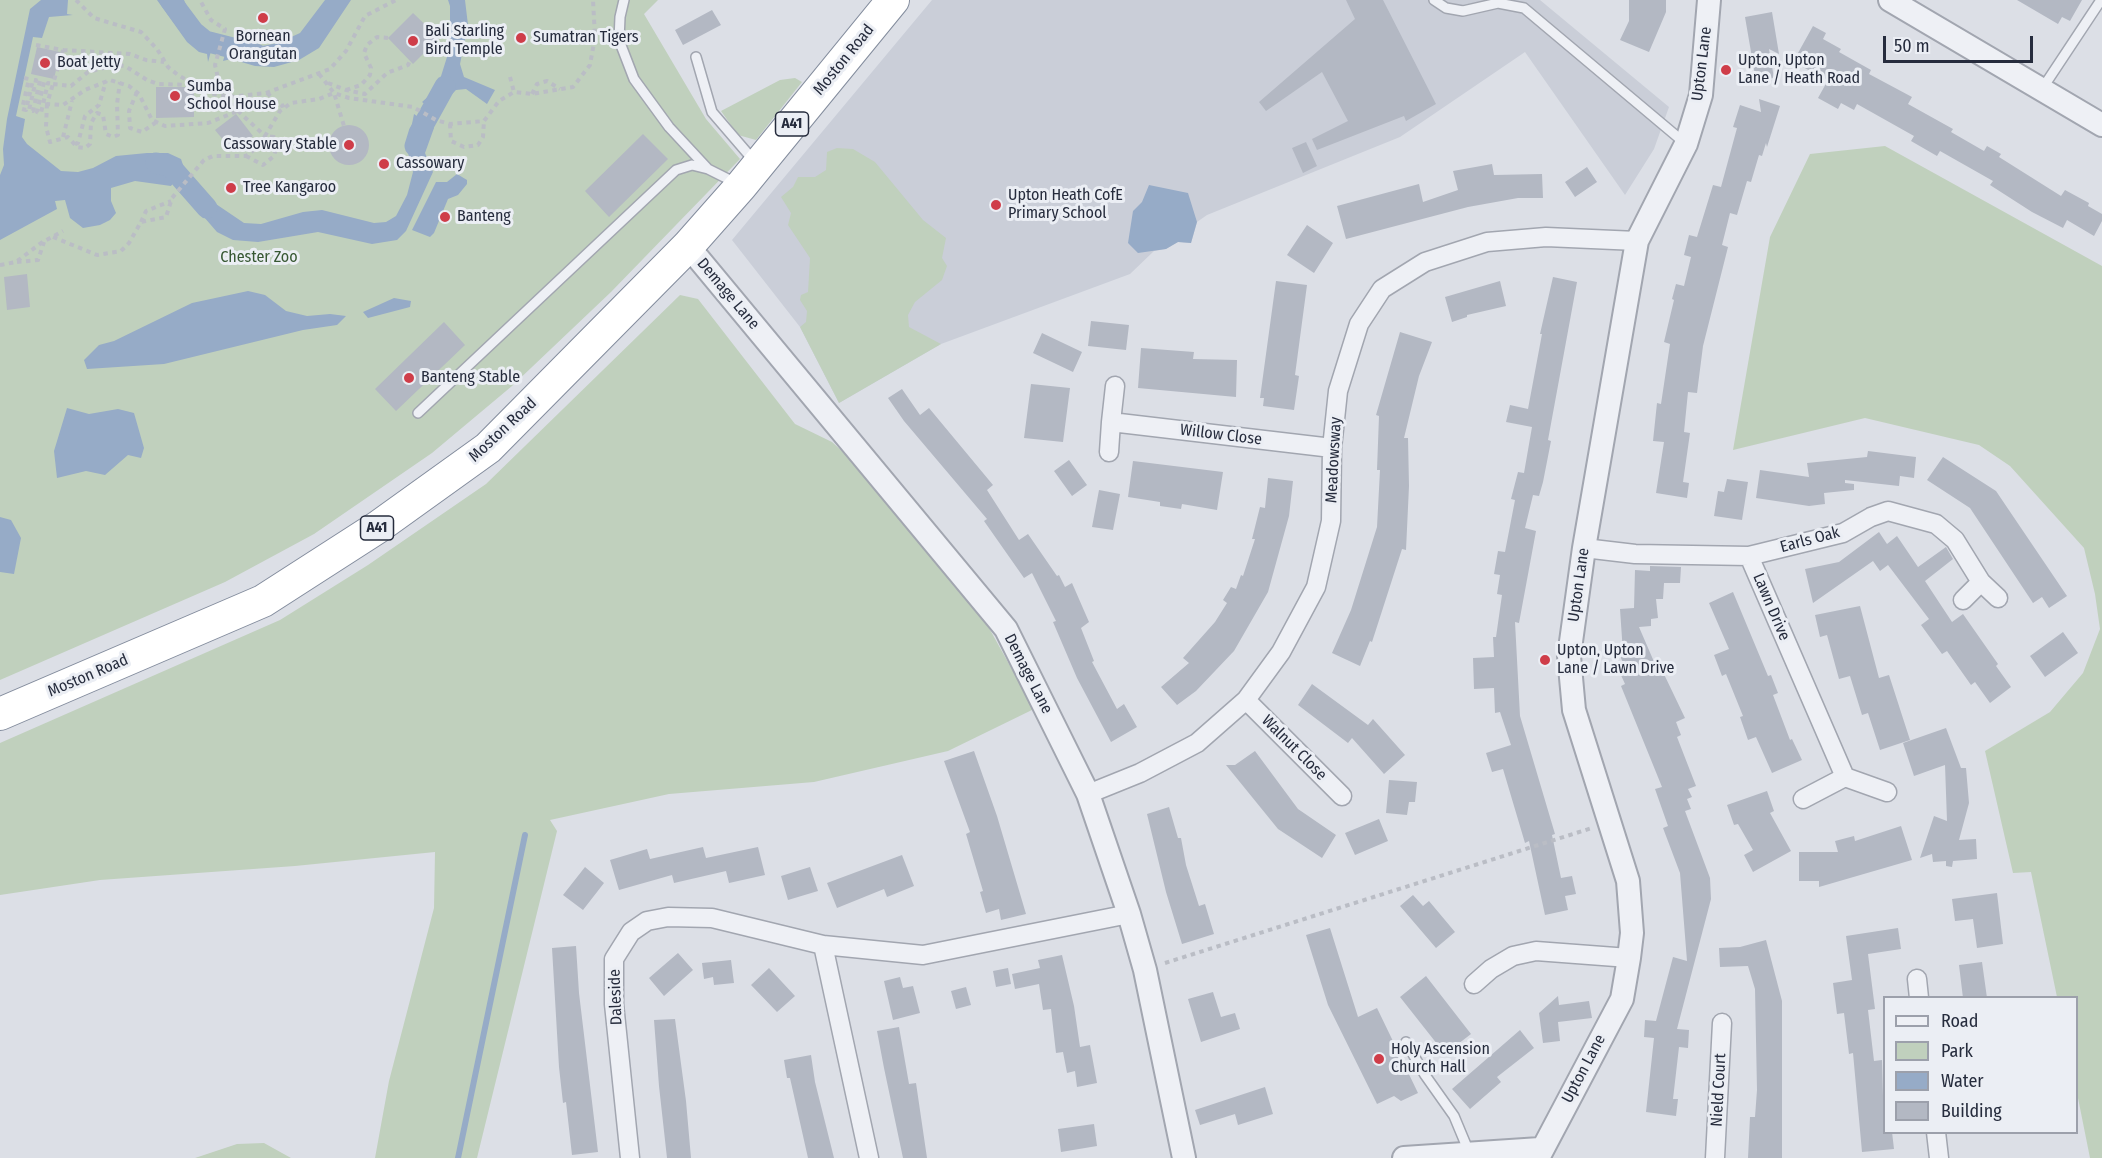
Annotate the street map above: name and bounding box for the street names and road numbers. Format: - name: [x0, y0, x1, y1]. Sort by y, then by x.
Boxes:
- street label: Moston Road: [810, 21, 878, 99]
- street label: Upton Lane: [1688, 26, 1716, 102]
- road number: A41: [776, 112, 808, 136]
- street label: Demage Lane: [693, 254, 763, 334]
- street label: Moston Road: [465, 394, 541, 466]
- street label: Meadowsway: [1322, 416, 1346, 504]
- street label: Willow Close: [1179, 420, 1263, 450]
- road number: A41: [360, 516, 394, 540]
- street label: Earls Oak: [1778, 523, 1842, 557]
- street label: Upton Lane: [1564, 547, 1594, 623]
- street label: Lawn Drive: [1748, 570, 1794, 644]
- street label: Demage Lane: [1000, 631, 1056, 717]
- street label: Moston Road: [45, 650, 131, 702]
- street label: Walnut Close: [1257, 711, 1331, 785]
- street label: Daleside: [605, 969, 627, 1025]
- street label: Upton Lane: [1558, 1032, 1610, 1106]
- street label: Nield Court: [1707, 1053, 1731, 1127]

